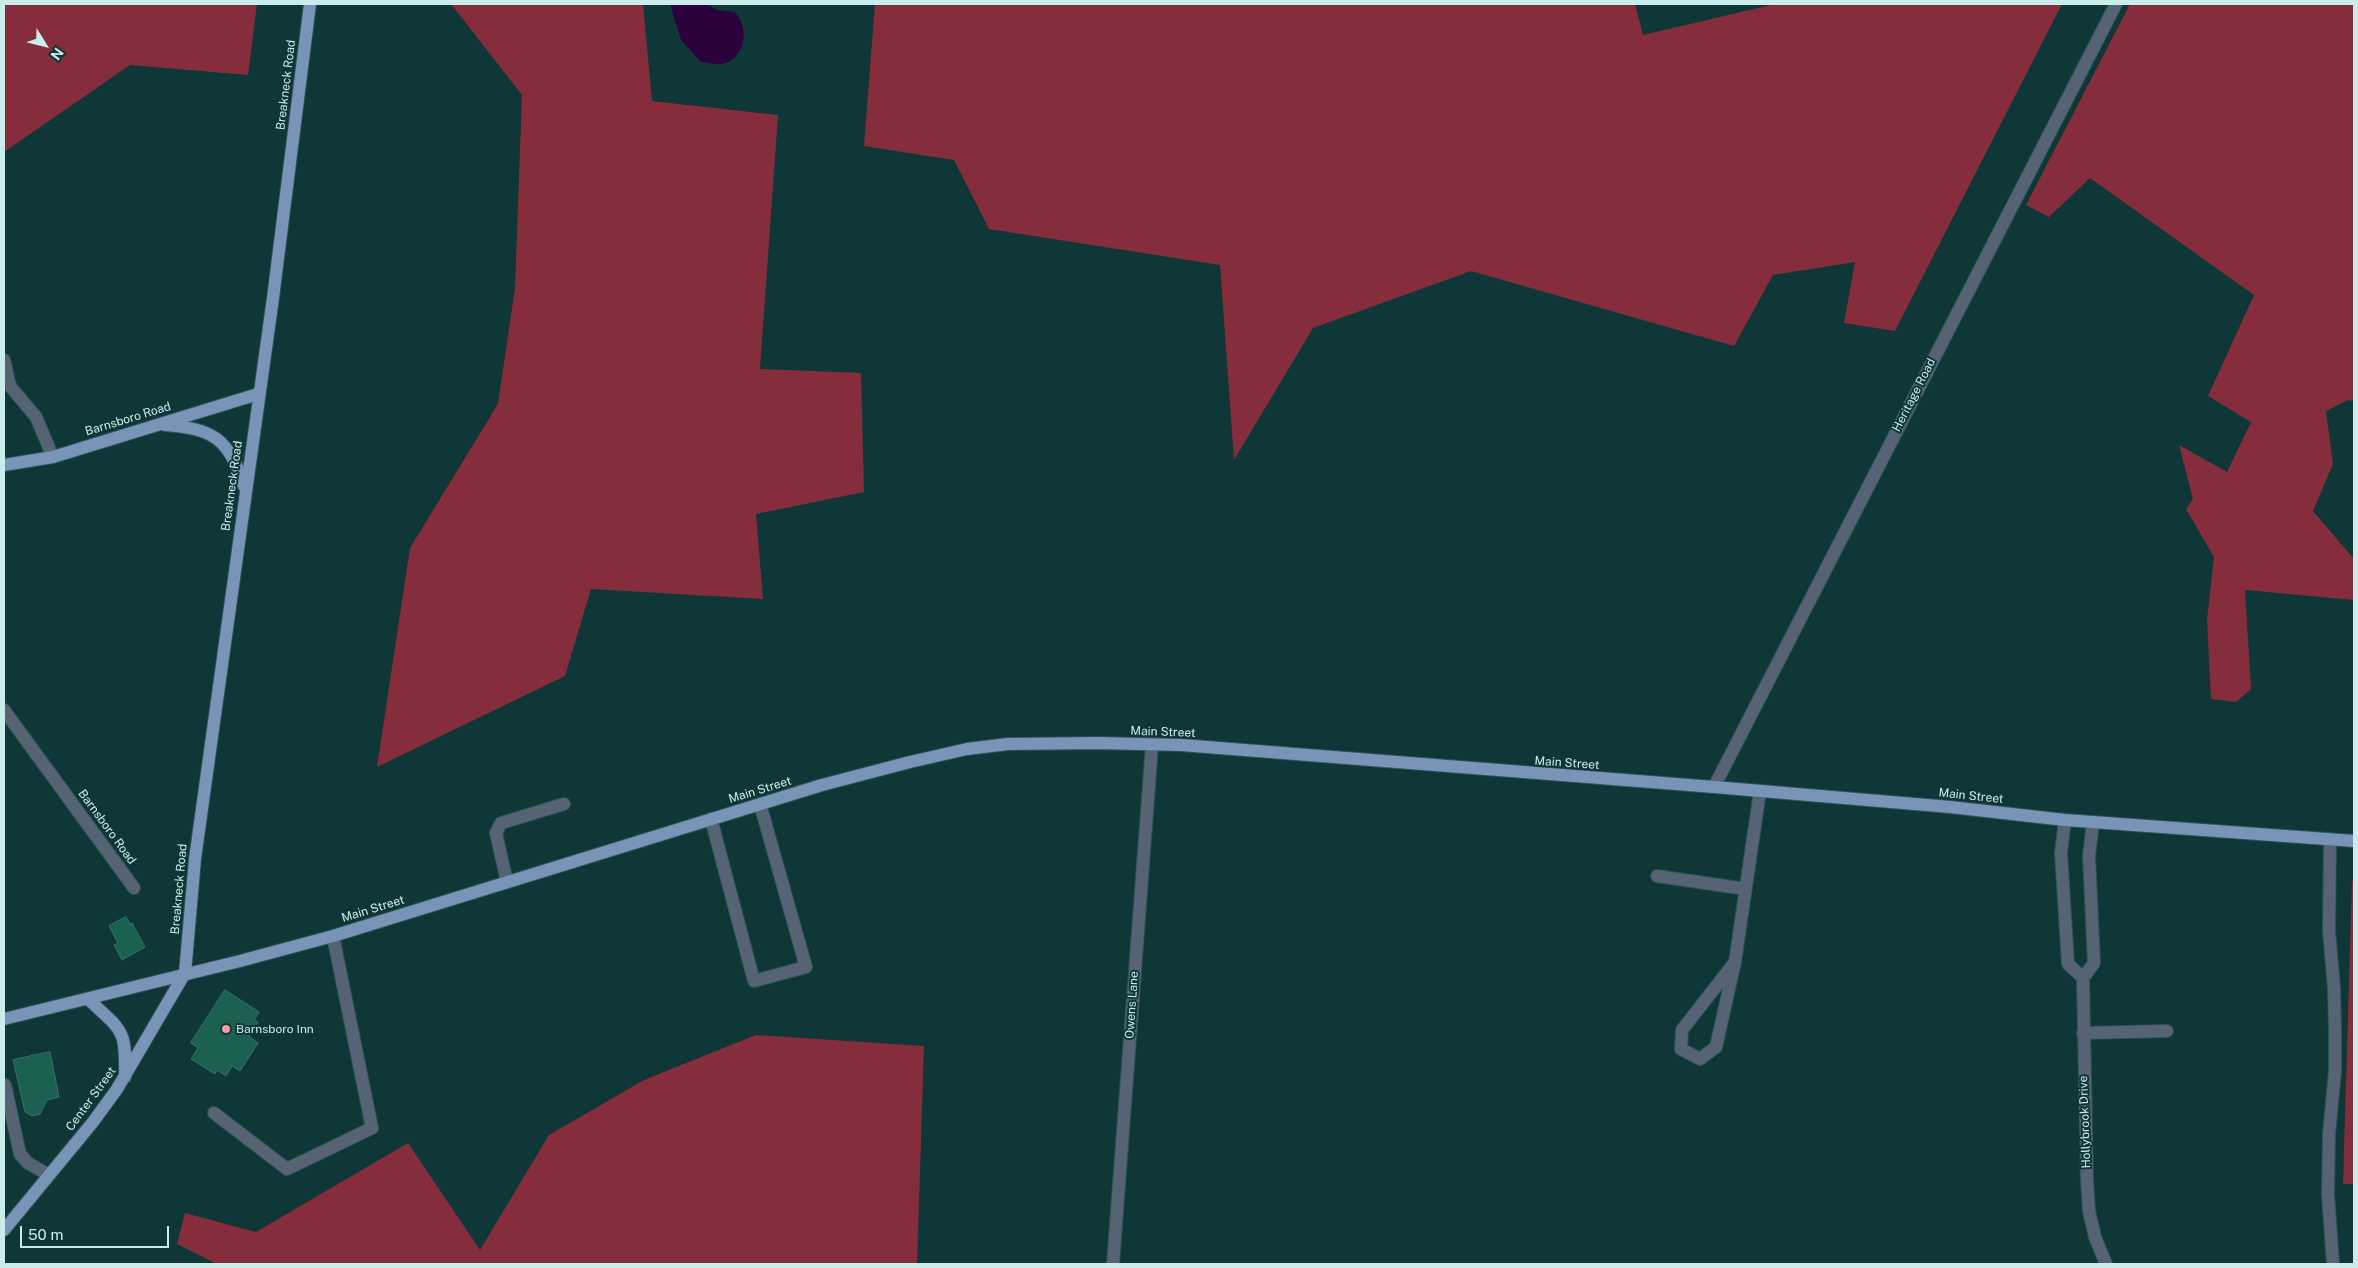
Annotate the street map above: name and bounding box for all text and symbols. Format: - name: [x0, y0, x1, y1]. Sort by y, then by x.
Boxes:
- north arrow: [20, 20, 70, 70]
- street label: Breakneck Road: [273, 39, 299, 131]
- text: N: [47, 45, 67, 63]
- street label: Heritage Road: [1889, 356, 1939, 434]
- street label: Barnsboro Road: [83, 399, 173, 439]
- street label: Breakneck Road: [219, 440, 245, 532]
- street label: Main Street: [1130, 724, 1196, 740]
- street label: Main Street: [1534, 754, 1600, 772]
- street label: Main Street: [727, 774, 793, 806]
- street label: Main Street: [1938, 785, 2004, 807]
- street label: Barnsboro Road: [75, 787, 139, 867]
- street label: Breakneck Road: [168, 843, 190, 935]
- street label: Main Street: [340, 893, 406, 925]
- street label: Owens Lane: [1122, 971, 1142, 1039]
- place label: Barnsboro Inn: [236, 1022, 314, 1036]
- marker: Barnsboro Inn: [220, 1023, 232, 1035]
- street label: Center Street: [63, 1064, 119, 1134]
- street label: Hollybrook Drive: [2076, 1075, 2094, 1169]
- scale bar: [22, 1216, 171, 1248]
- text: 50 m: [28, 1226, 63, 1243]

